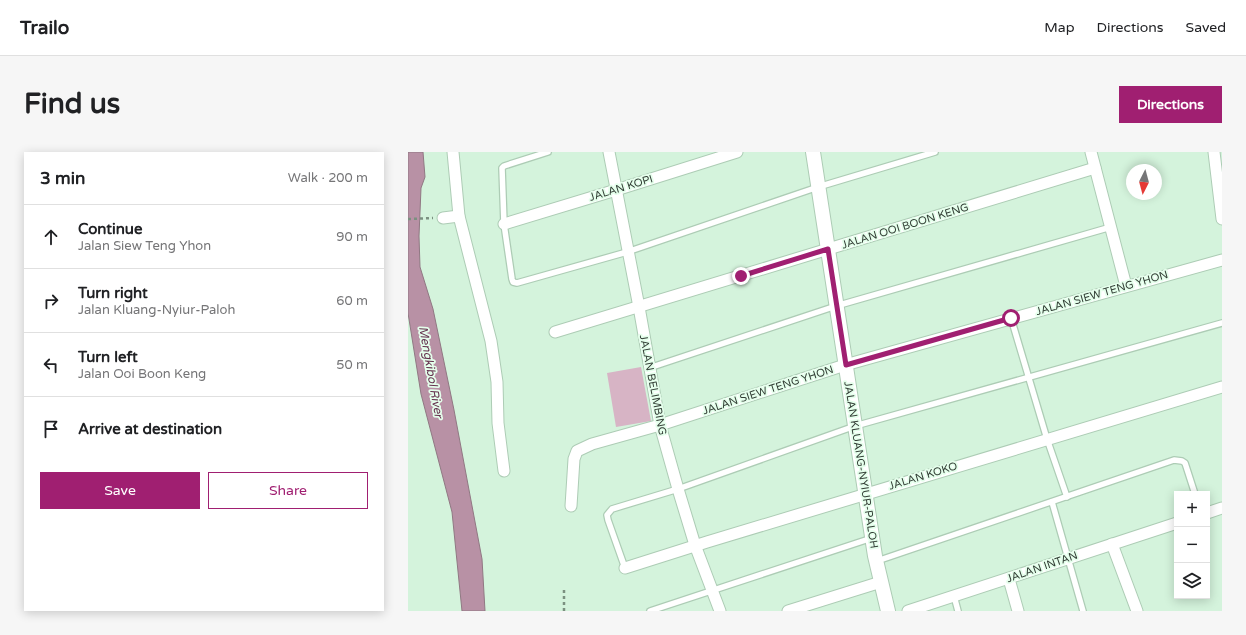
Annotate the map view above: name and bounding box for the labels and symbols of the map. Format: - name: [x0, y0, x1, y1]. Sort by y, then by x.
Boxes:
- north arrow: [1126, 164, 1162, 200]
- street label: JALAN KOPI: [588, 172, 654, 204]
- street label: JALAN OOI BOON KENG: [840, 200, 970, 252]
- route end: [732, 267, 750, 285]
- street label: JALAN SIEW TENG YHON: [1034, 268, 1170, 318]
- route start: [1002, 309, 1020, 327]
- water label: Mengkibol River: [416, 325, 446, 420]
- street label: JALAN BELIMBING: [637, 334, 669, 436]
- street label: JALAN SIEW TENG YHON: [701, 363, 835, 417]
- street label: JALAN KLUANG-NYIUR-PALOH: [841, 380, 881, 550]
- street label: JALAN KOKO: [887, 459, 959, 493]
- street label: JALAN INTAN: [1005, 549, 1079, 585]

